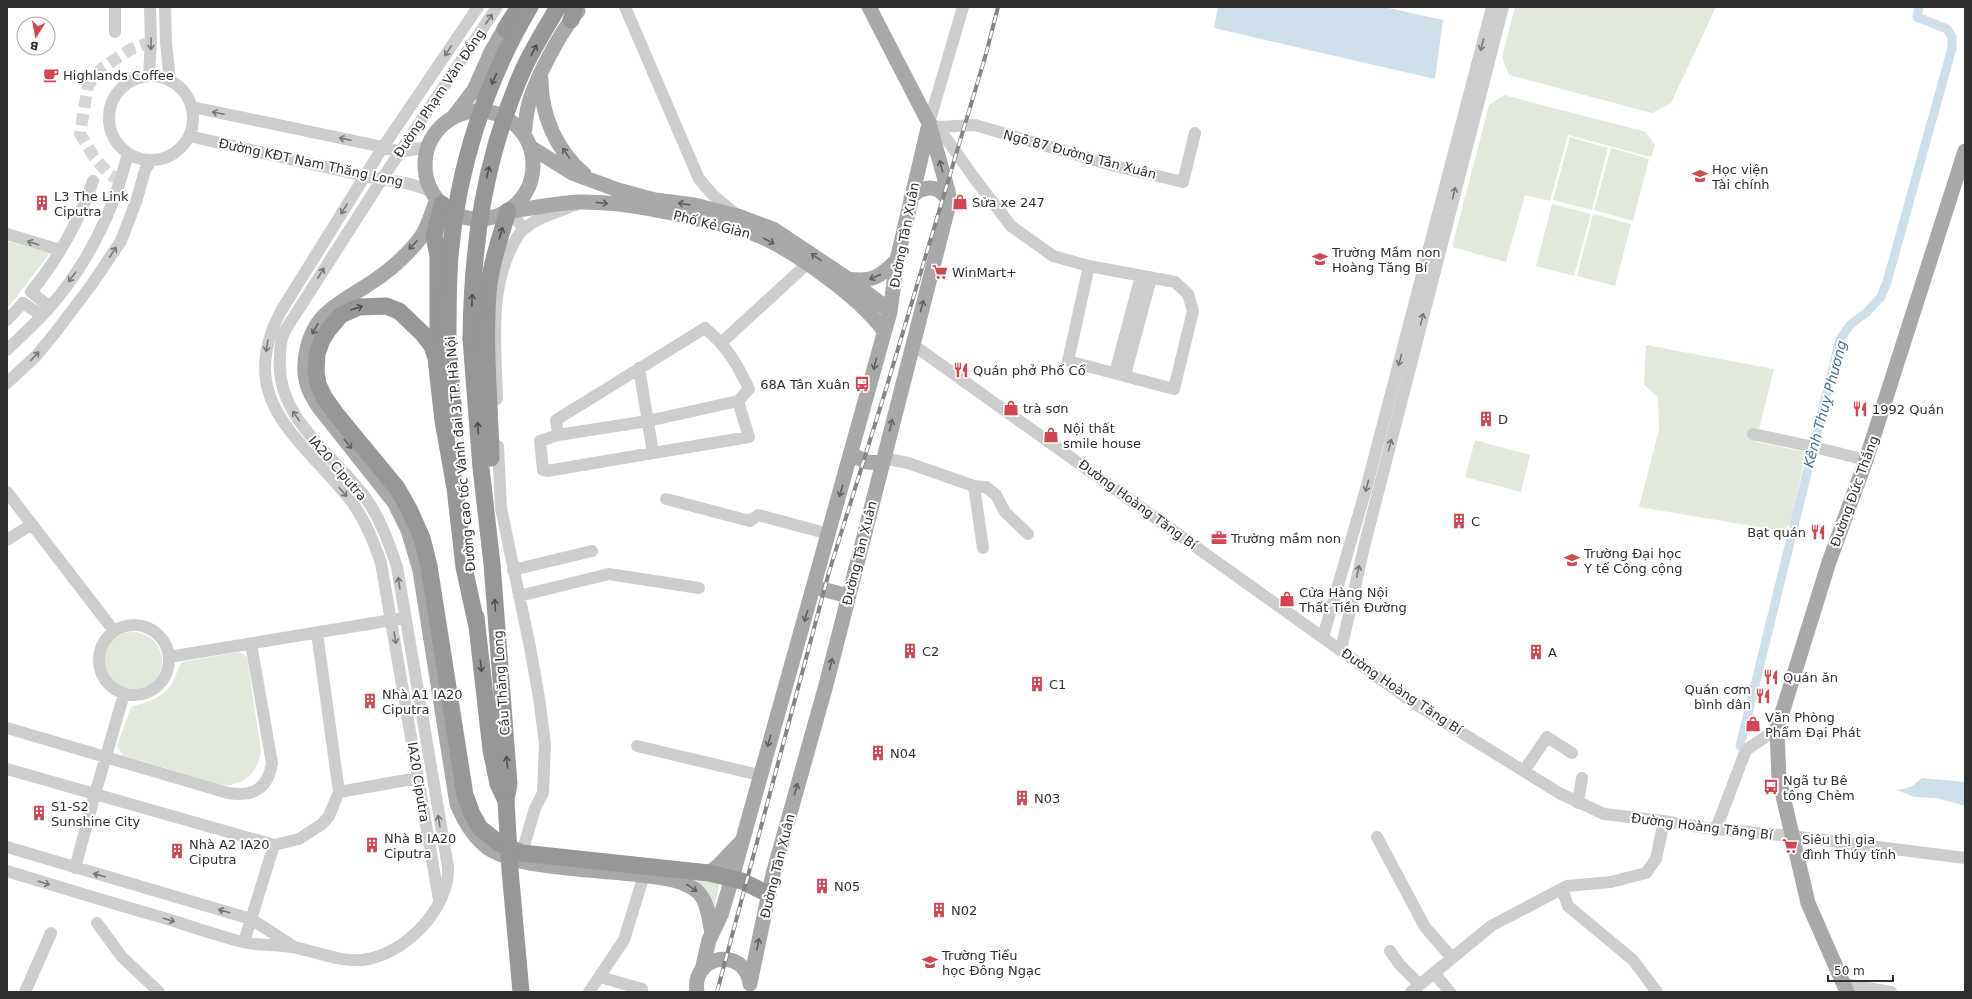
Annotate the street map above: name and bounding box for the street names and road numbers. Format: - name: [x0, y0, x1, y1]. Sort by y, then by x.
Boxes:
- street label: Đường Phạm Văn Đồng: [391, 26, 488, 160]
- street label: Ngõ 87 Đường Tân Xuân: [1002, 127, 1158, 182]
- street label: Đường KĐT Nam Thăng Long: [217, 136, 405, 189]
- street label: Đường Tân Xuân: [887, 181, 922, 289]
- street label: Phố Kẻ Giàn: [672, 208, 752, 241]
- street label: Đường cao tốc Vành đai 3 TP. Hà Nội: [443, 336, 478, 572]
- street label: IA20 Ciputra: [305, 433, 370, 504]
- street label: Đường Đức Thắng: [1827, 434, 1882, 549]
- street label: Đường Hoàng Tăng Bí: [1076, 457, 1200, 553]
- street label: Đường Tân Xuân: [839, 499, 880, 607]
- street label: Cầu Thăng Long: [490, 630, 513, 736]
- street label: Đường Hoàng Tăng Bí: [1339, 645, 1465, 738]
- street label: IA20 Ciputra: [405, 741, 432, 823]
- street label: Đường Hoàng Tăng Bí: [1630, 810, 1774, 843]
- street label: Đường Tân Xuân: [757, 812, 798, 920]

